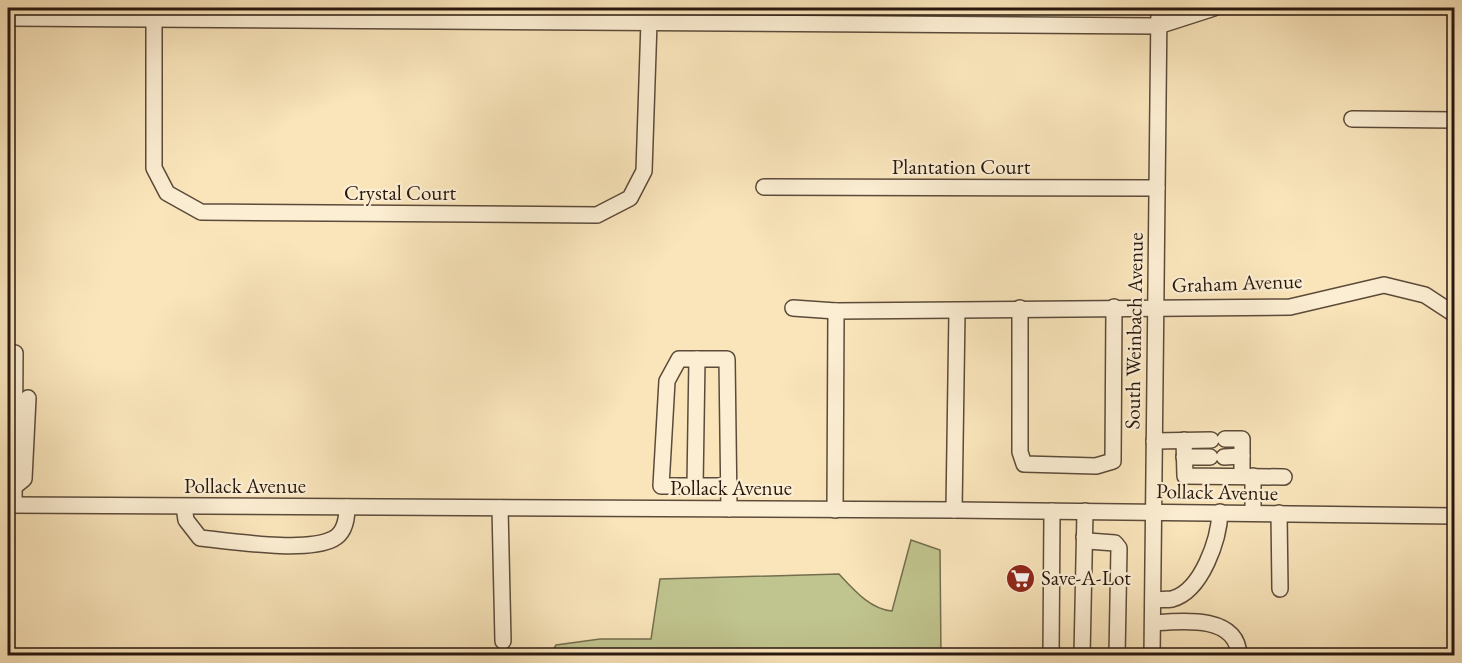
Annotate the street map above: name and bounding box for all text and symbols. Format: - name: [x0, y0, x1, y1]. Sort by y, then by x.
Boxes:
- street label: Plantation Court: [892, 153, 1031, 180]
- street label: Crystal Court: [344, 179, 456, 206]
- street label: South Weinbach Avenue: [1118, 232, 1149, 430]
- street label: Graham Avenue: [1171, 267, 1303, 298]
- street label: Pollack Avenue: [184, 472, 306, 499]
- street label: Pollack Avenue: [670, 474, 792, 501]
- street label: Pollack Avenue: [1156, 477, 1278, 506]
- supermarket icon: Save-A-Lot: [1004, 562, 1036, 594]
- place label: Save-A-Lot: [1041, 564, 1131, 591]

